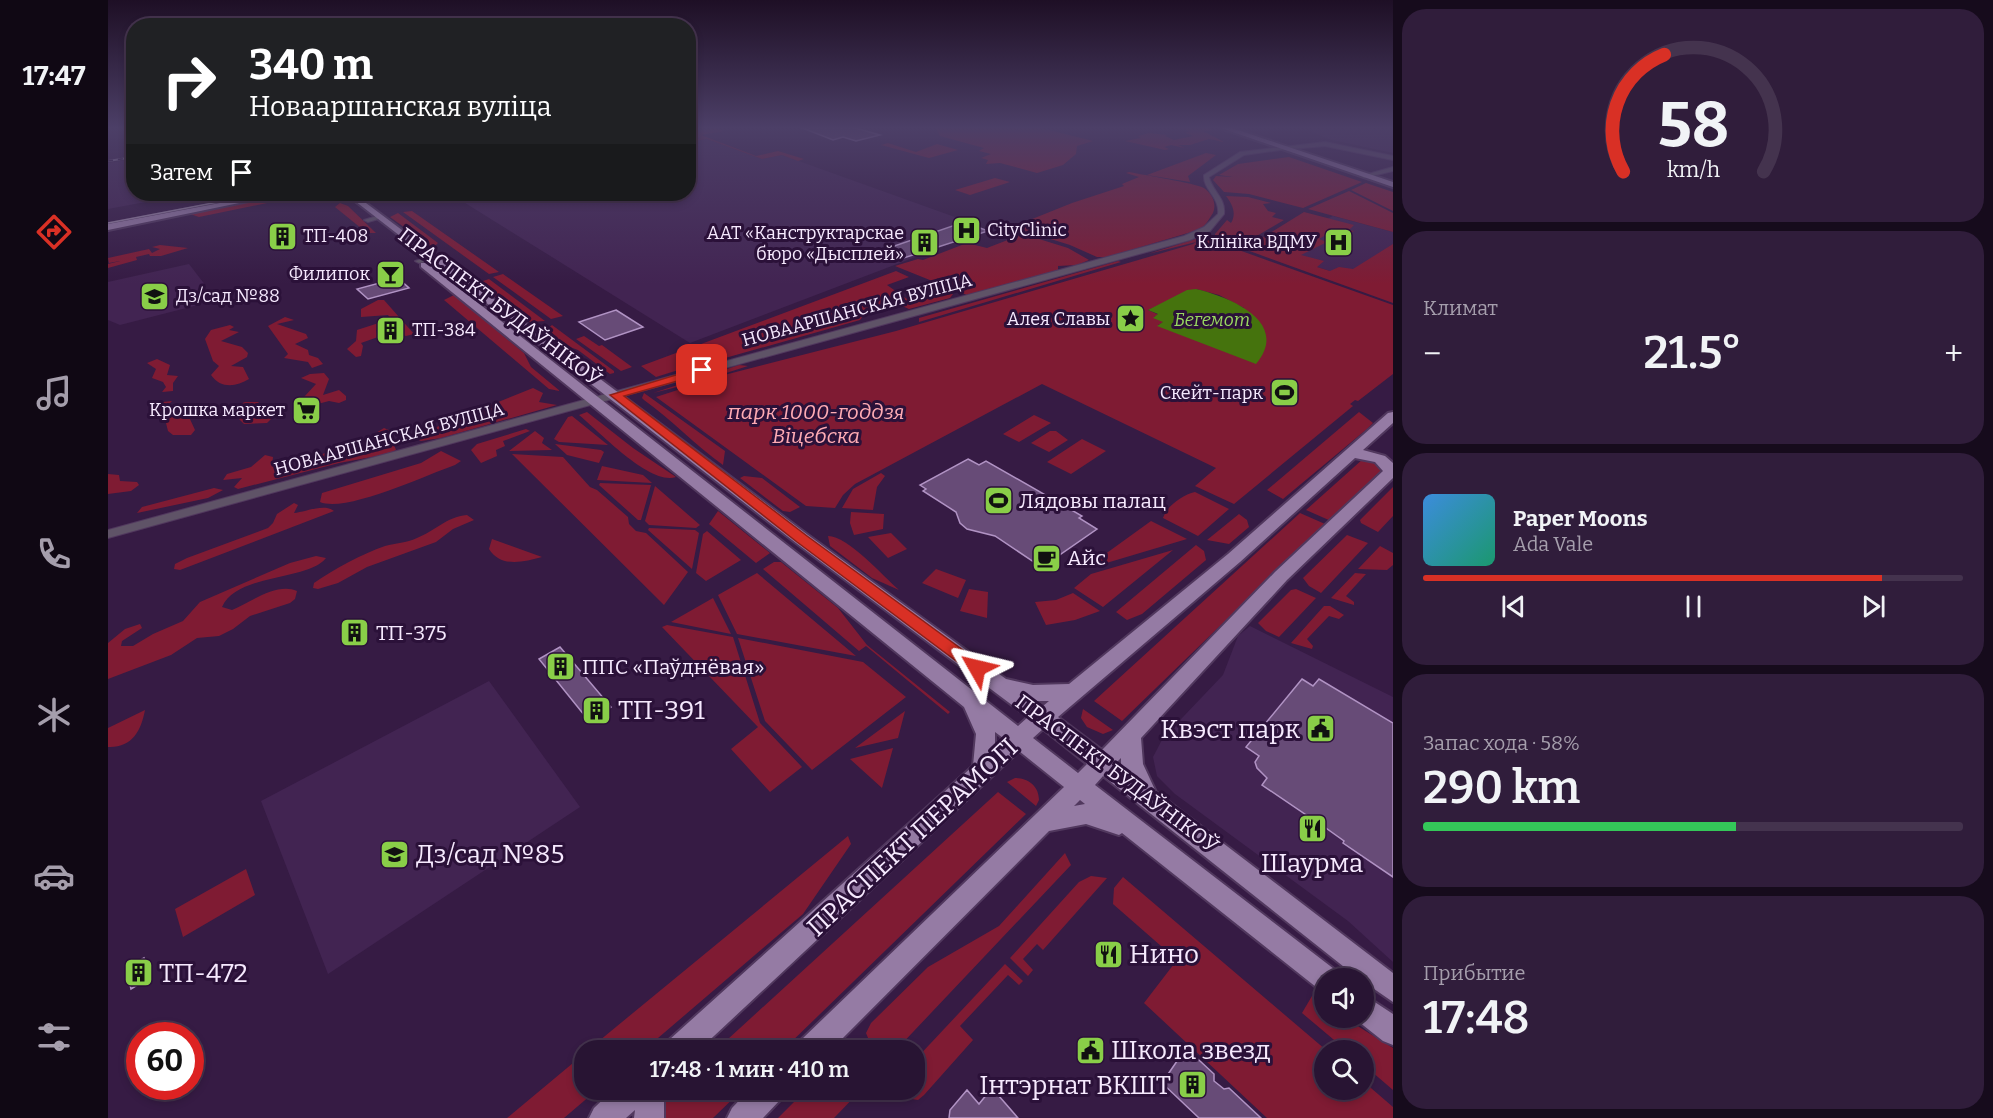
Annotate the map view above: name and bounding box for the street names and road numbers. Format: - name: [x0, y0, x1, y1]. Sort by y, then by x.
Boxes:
- street label: ПРАСПЕКТ БУДАЎНІКОЎ: [393, 222, 607, 392]
- street label: НОВААРШАНСКАЯ ВУЛІЦА: [740, 269, 975, 351]
- street label: НОВААРШАНСКАЯ ВУЛІЦА: [272, 398, 507, 480]
- street label: ПРАСПЕКТ БУДАЎНІКОЎ: [1010, 689, 1224, 859]
- street label: ПРАСПЕКТ ПЕРАМОГІ: [801, 732, 1024, 943]

